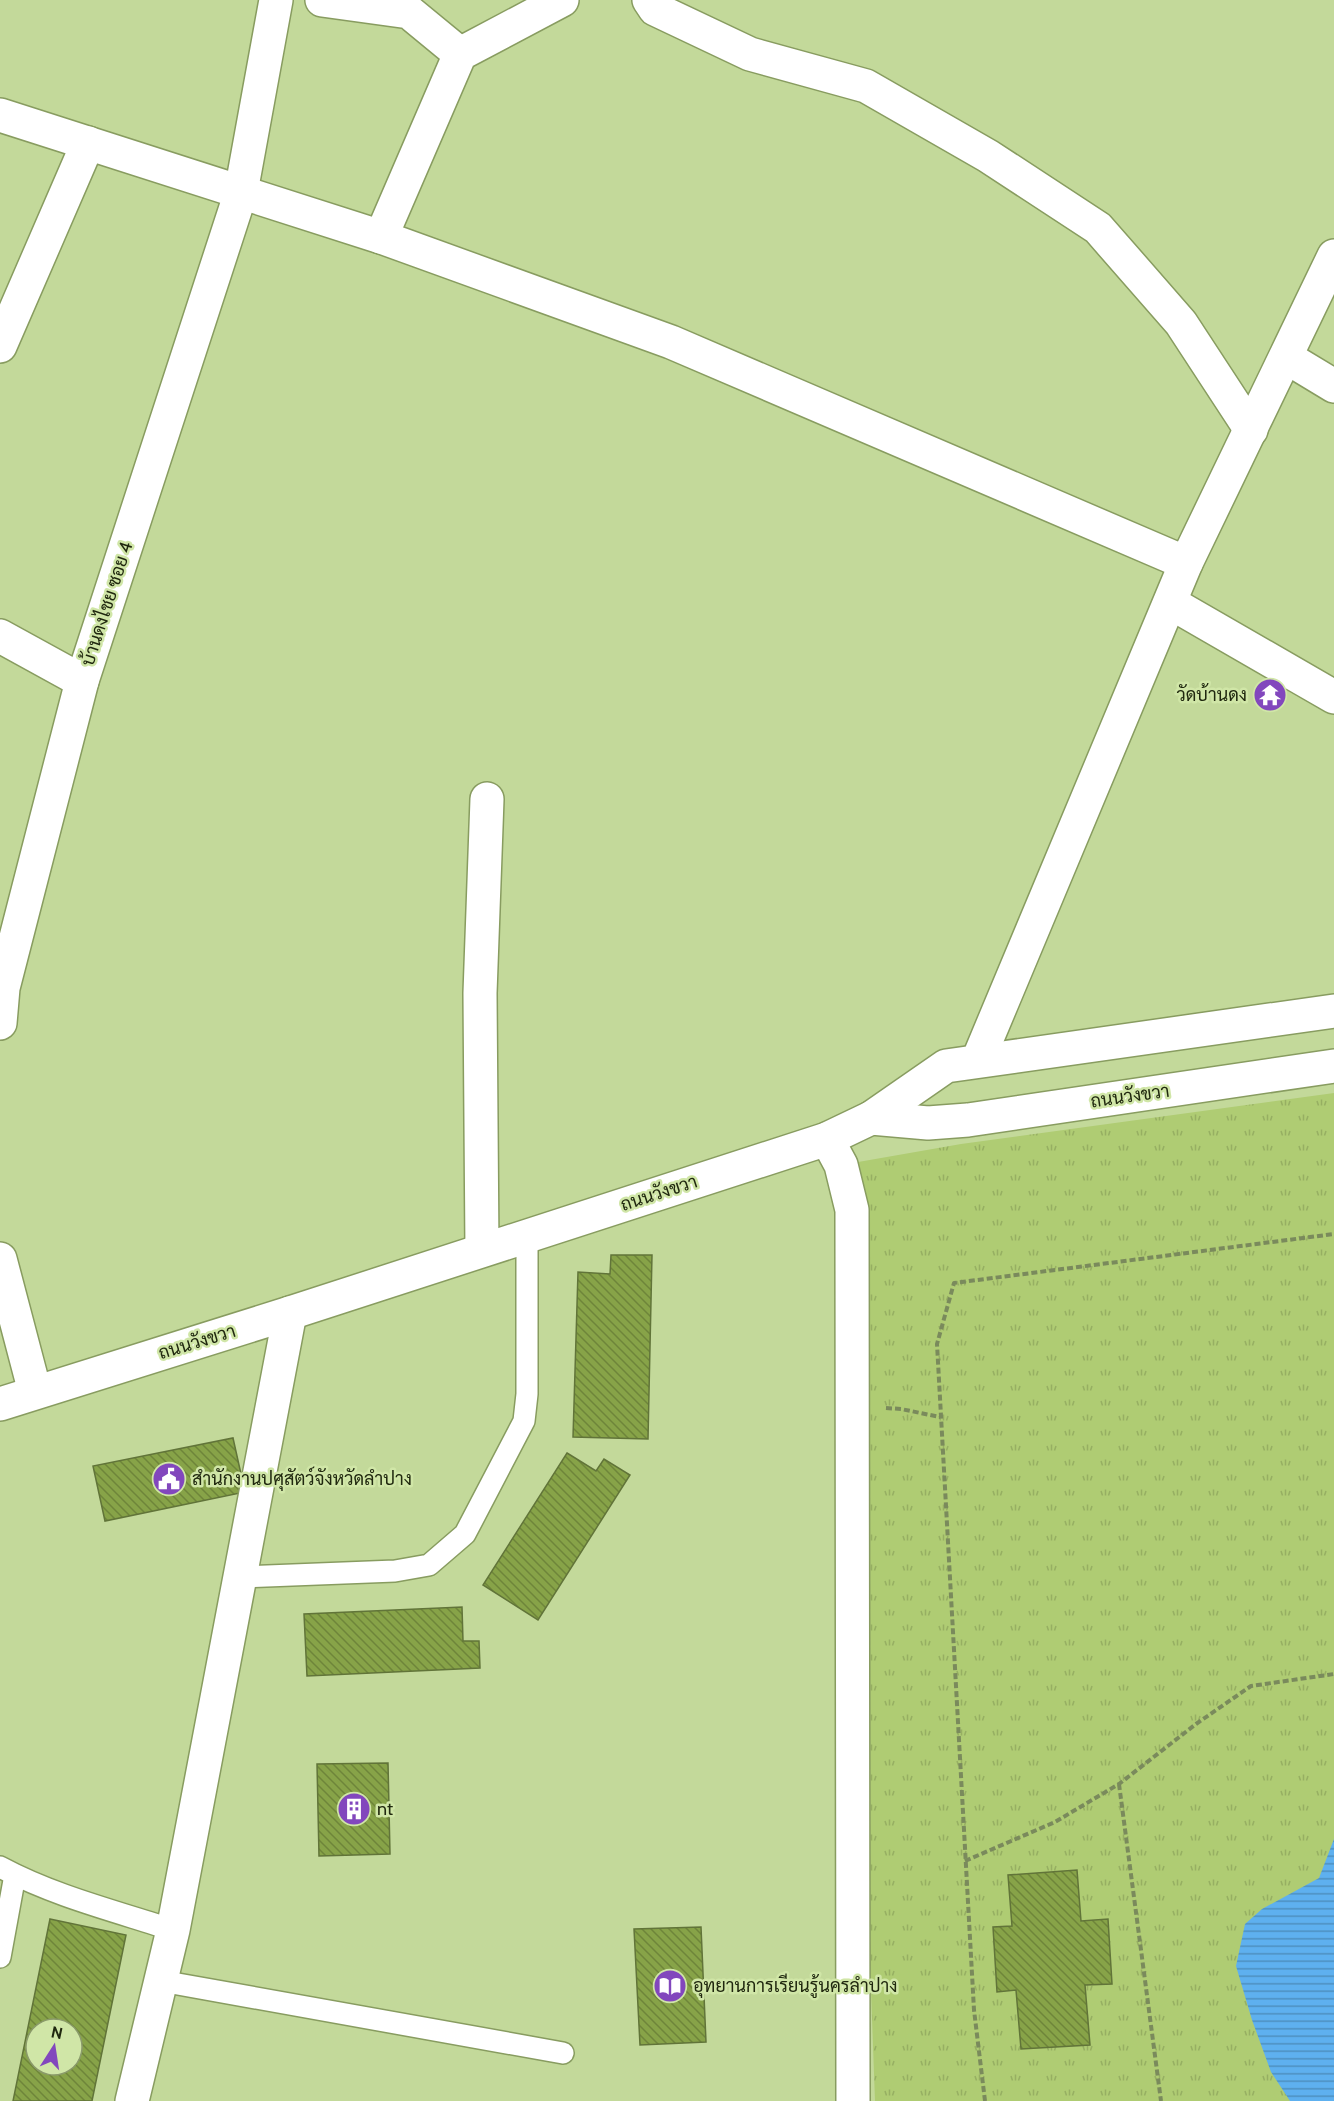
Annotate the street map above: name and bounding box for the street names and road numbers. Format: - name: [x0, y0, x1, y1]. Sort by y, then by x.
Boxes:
- street label: บ้านดงไชย ซอย 4: [75, 538, 137, 669]
- street label: ถนนวังขวา: [1089, 1080, 1171, 1112]
- street label: ถนนวังขวา: [618, 1170, 700, 1216]
- street label: ถนนวังขวา: [156, 1320, 238, 1364]

